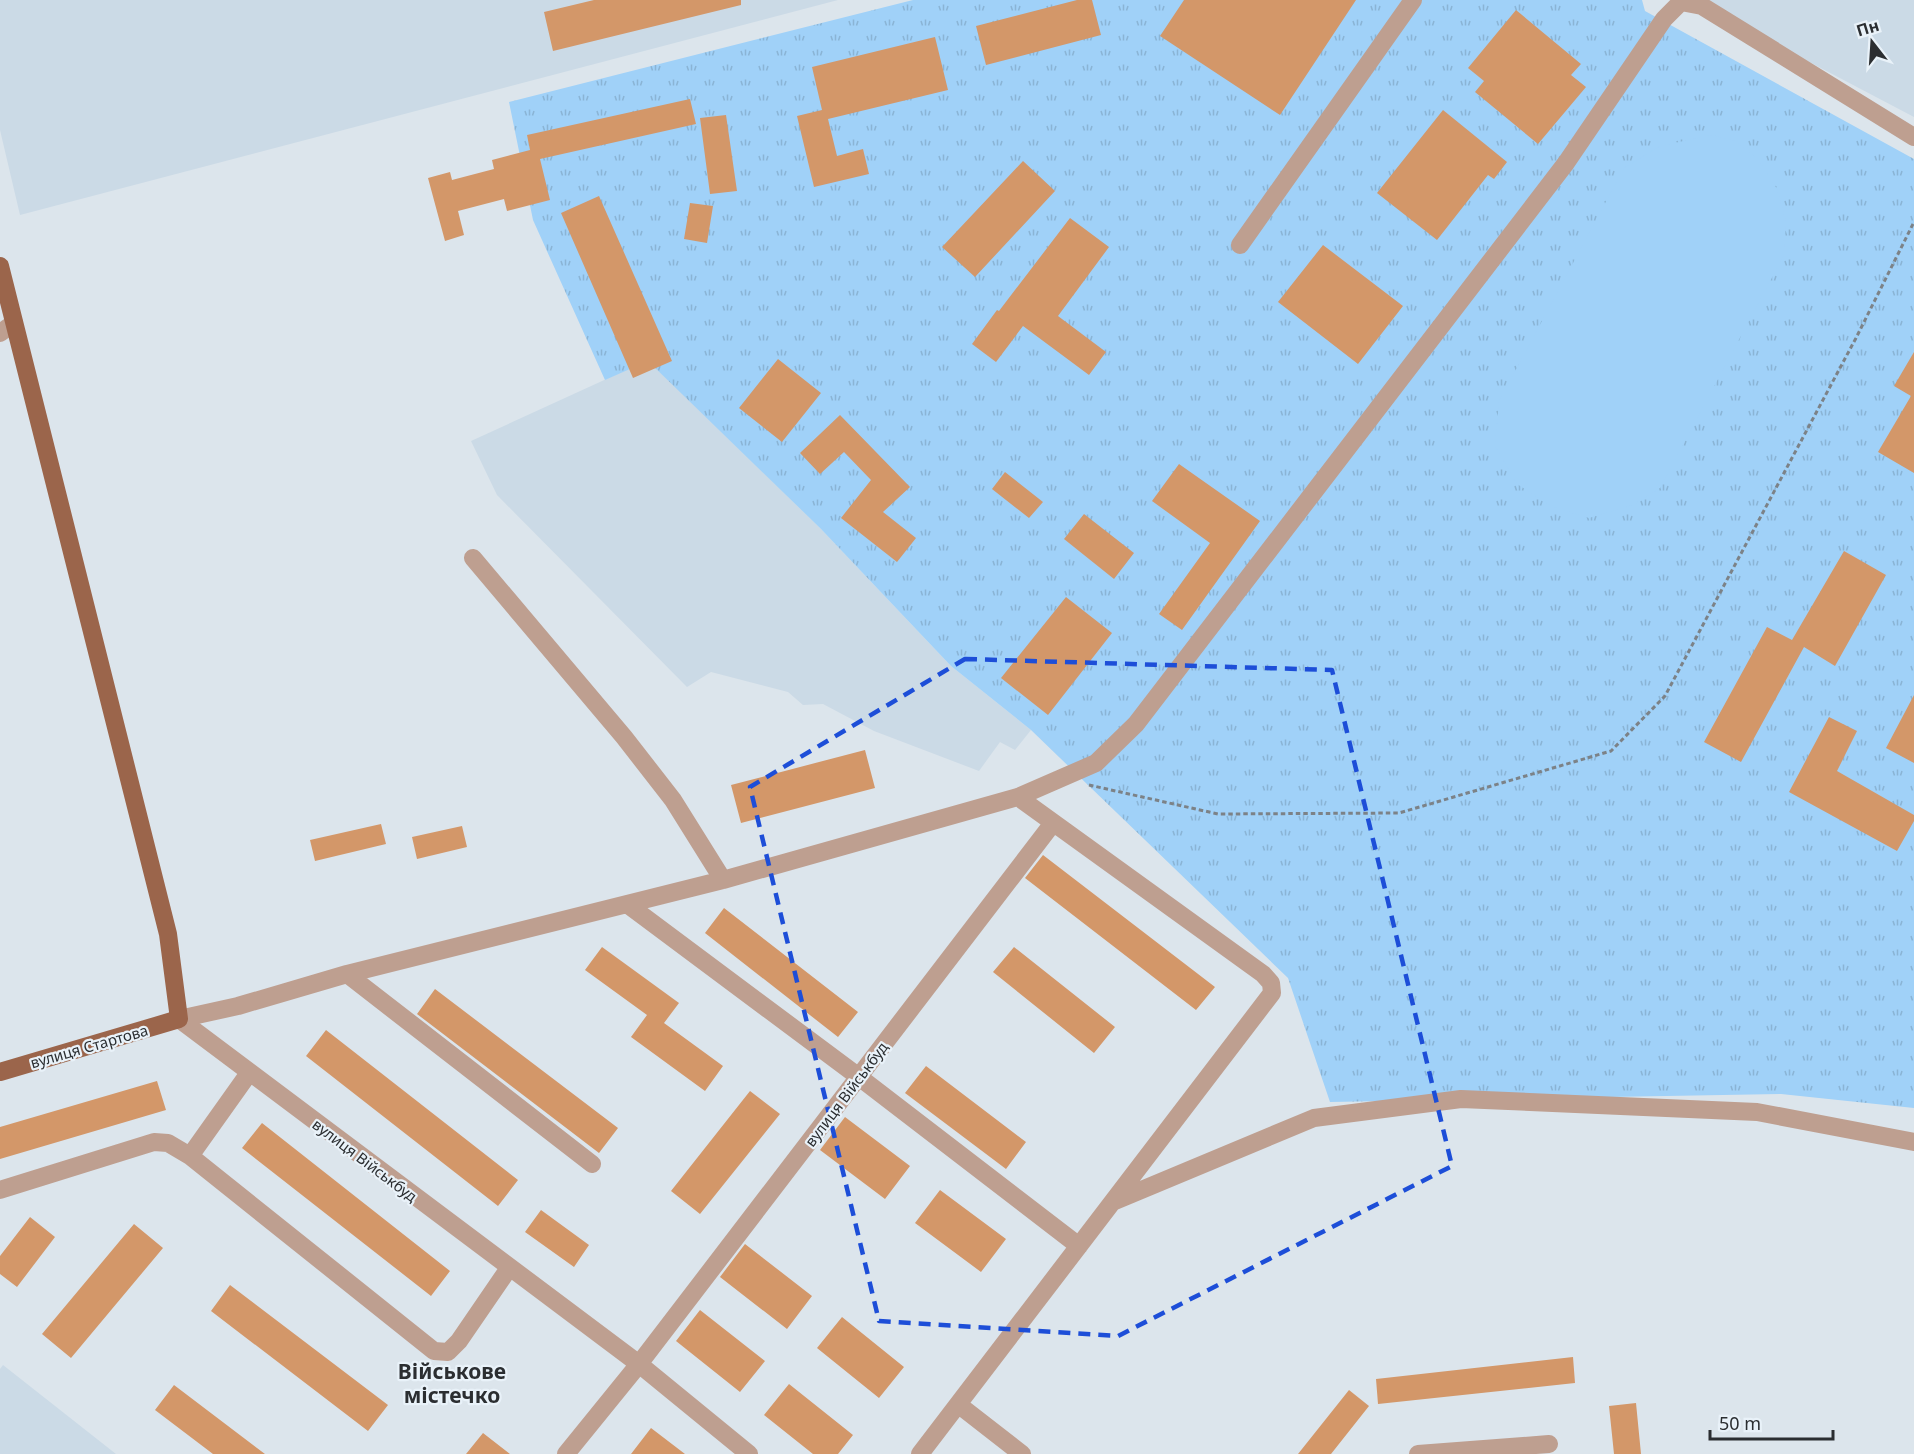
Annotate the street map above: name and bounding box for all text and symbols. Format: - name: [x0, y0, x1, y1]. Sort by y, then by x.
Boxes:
- north arrow: [1842, 12, 1902, 72]
- text: Пн: [1854, 14, 1882, 41]
- street label: вулиця Стартова: [28, 1020, 150, 1072]
- street label: вулиця Військбуд: [800, 1038, 892, 1150]
- street label: вулиця Військбуд: [309, 1114, 421, 1206]
- district label: Військове містечко: [398, 1357, 506, 1409]
- scale bar: [1710, 1403, 1833, 1441]
- text: 50 m: [1719, 1411, 1761, 1435]

